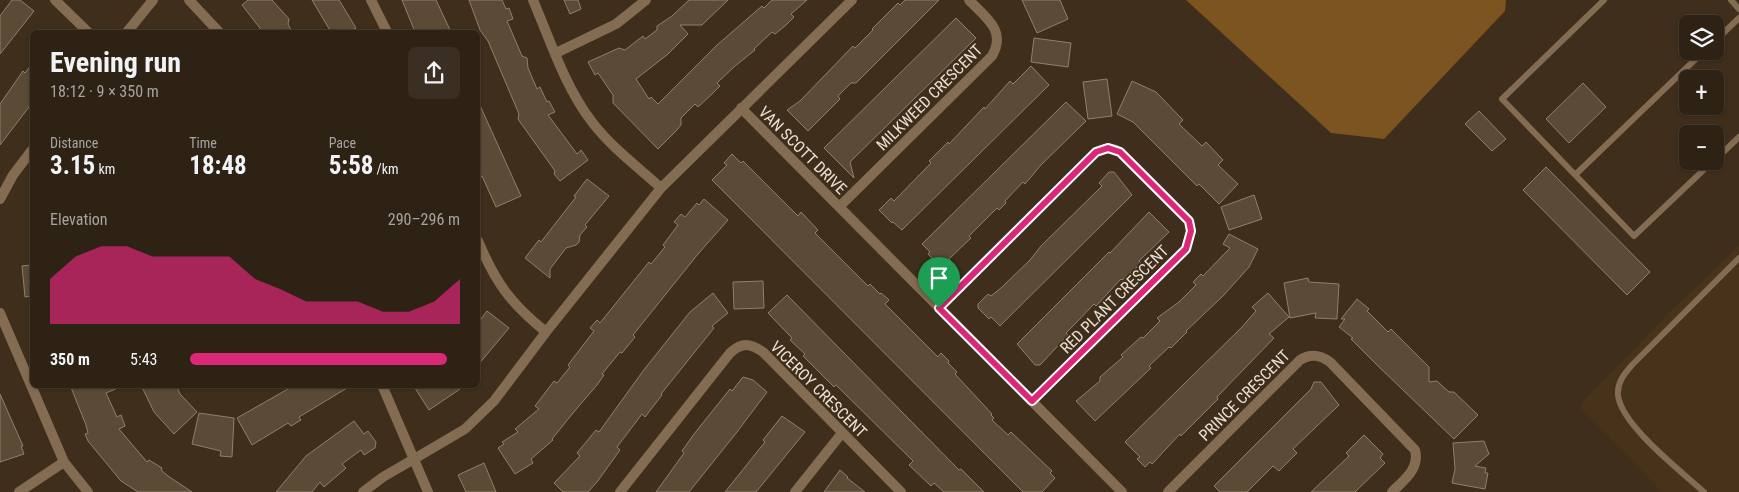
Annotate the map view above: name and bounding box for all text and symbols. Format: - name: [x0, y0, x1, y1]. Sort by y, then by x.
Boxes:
- map controls: [1679, 15, 1724, 170]
- button: layers: [1679, 15, 1724, 60]
- street label: MILKWEED CRESCENT: [872, 40, 986, 154]
- text: Evening run: [50, 46, 181, 79]
- button: share: [408, 47, 460, 99]
- button: +: [1679, 70, 1724, 115]
- text: 18:12 · 9 × 350 m: [50, 82, 159, 101]
- street label: VAN SCOTT DRIVE: [755, 102, 851, 198]
- button: −: [1679, 125, 1724, 170]
- text: Distance: [50, 135, 98, 151]
- text: Time: [189, 135, 217, 151]
- text: Pace: [329, 135, 356, 151]
- text: 3.15: [50, 151, 95, 180]
- text: 18:48: [189, 151, 247, 180]
- text: 5:58: [329, 151, 373, 180]
- text: km: [95, 161, 115, 177]
- text: /km: [373, 161, 399, 177]
- text: Elevation: [50, 210, 108, 229]
- text: 290–296 m: [388, 210, 460, 229]
- street label: RED PLANT CRESCENT: [1056, 241, 1172, 357]
- pin: [918, 257, 960, 308]
- icon: arrive: [925, 264, 953, 292]
- street label: VICEROY CRESCENT: [766, 337, 871, 442]
- street label: PRINCE CRESCENT: [1195, 346, 1294, 445]
- text: 350 m: [50, 350, 90, 369]
- text: 5:43: [130, 350, 157, 369]

